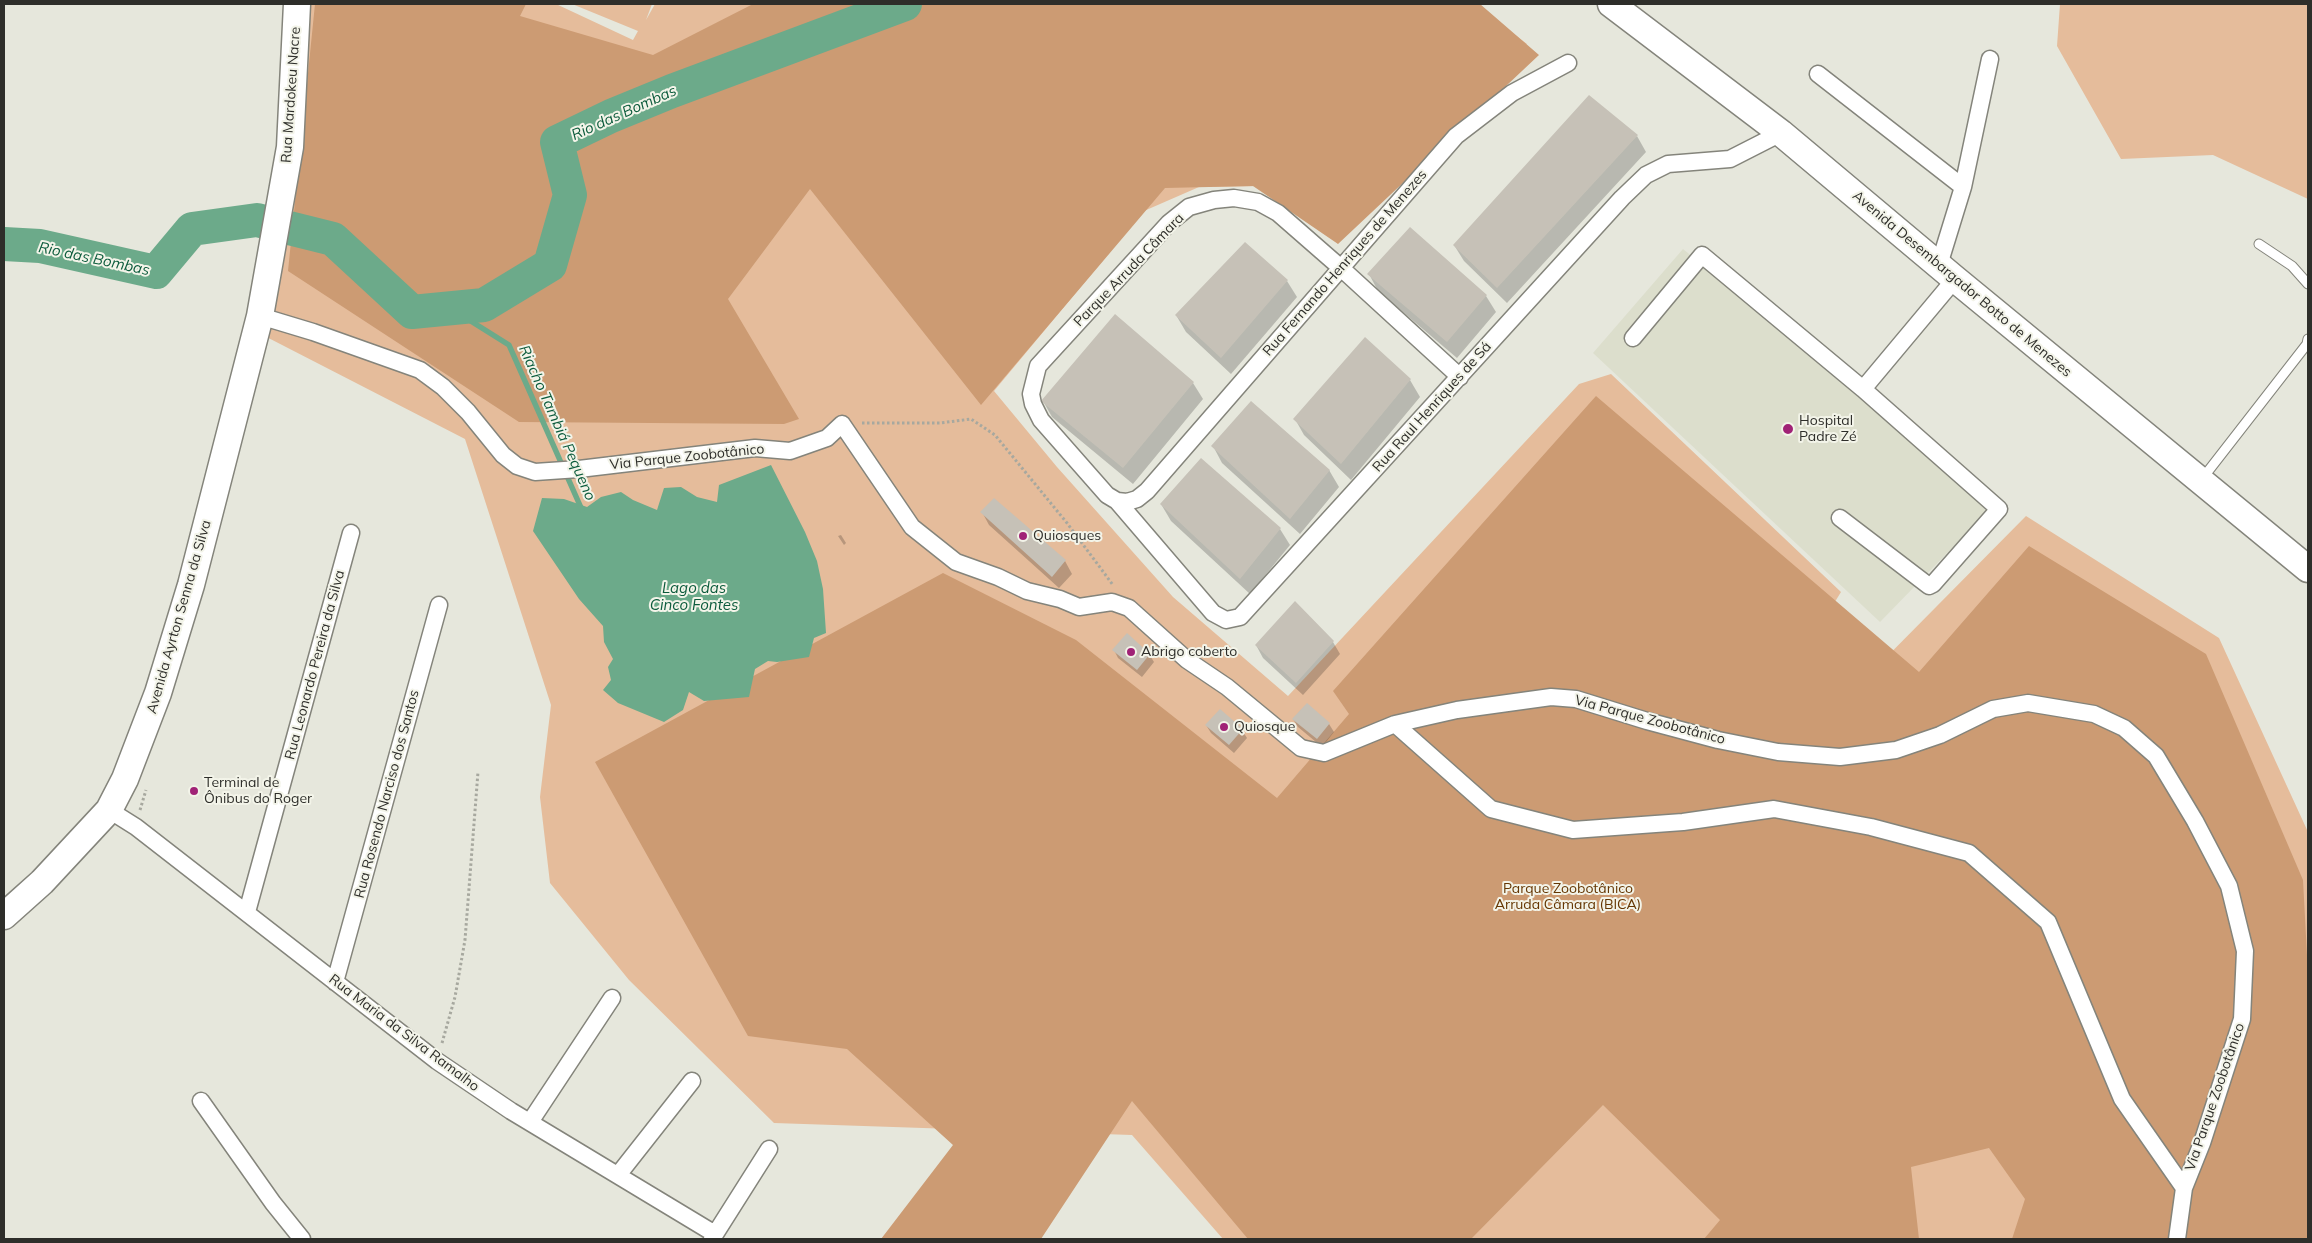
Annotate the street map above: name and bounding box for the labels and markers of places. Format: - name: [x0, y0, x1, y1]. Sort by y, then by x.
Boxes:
- place label: Hospital Padre Zé: [1799, 413, 1857, 446]
- marker: Hospital Padre Zé: [1781, 422, 1795, 436]
- place label: Quiosques: [1033, 528, 1101, 544]
- marker: Quiosques: [1017, 530, 1029, 542]
- place label: Abrigo coberto: [1141, 644, 1237, 660]
- marker: Abrigo coberto: [1125, 646, 1137, 658]
- place label: Quiosque: [1234, 719, 1295, 735]
- marker: Quiosque: [1218, 721, 1230, 733]
- place label: Terminal de Ônibus do Roger: [204, 775, 312, 808]
- marker: Terminal de Ônibus do Roger: [188, 785, 200, 797]

